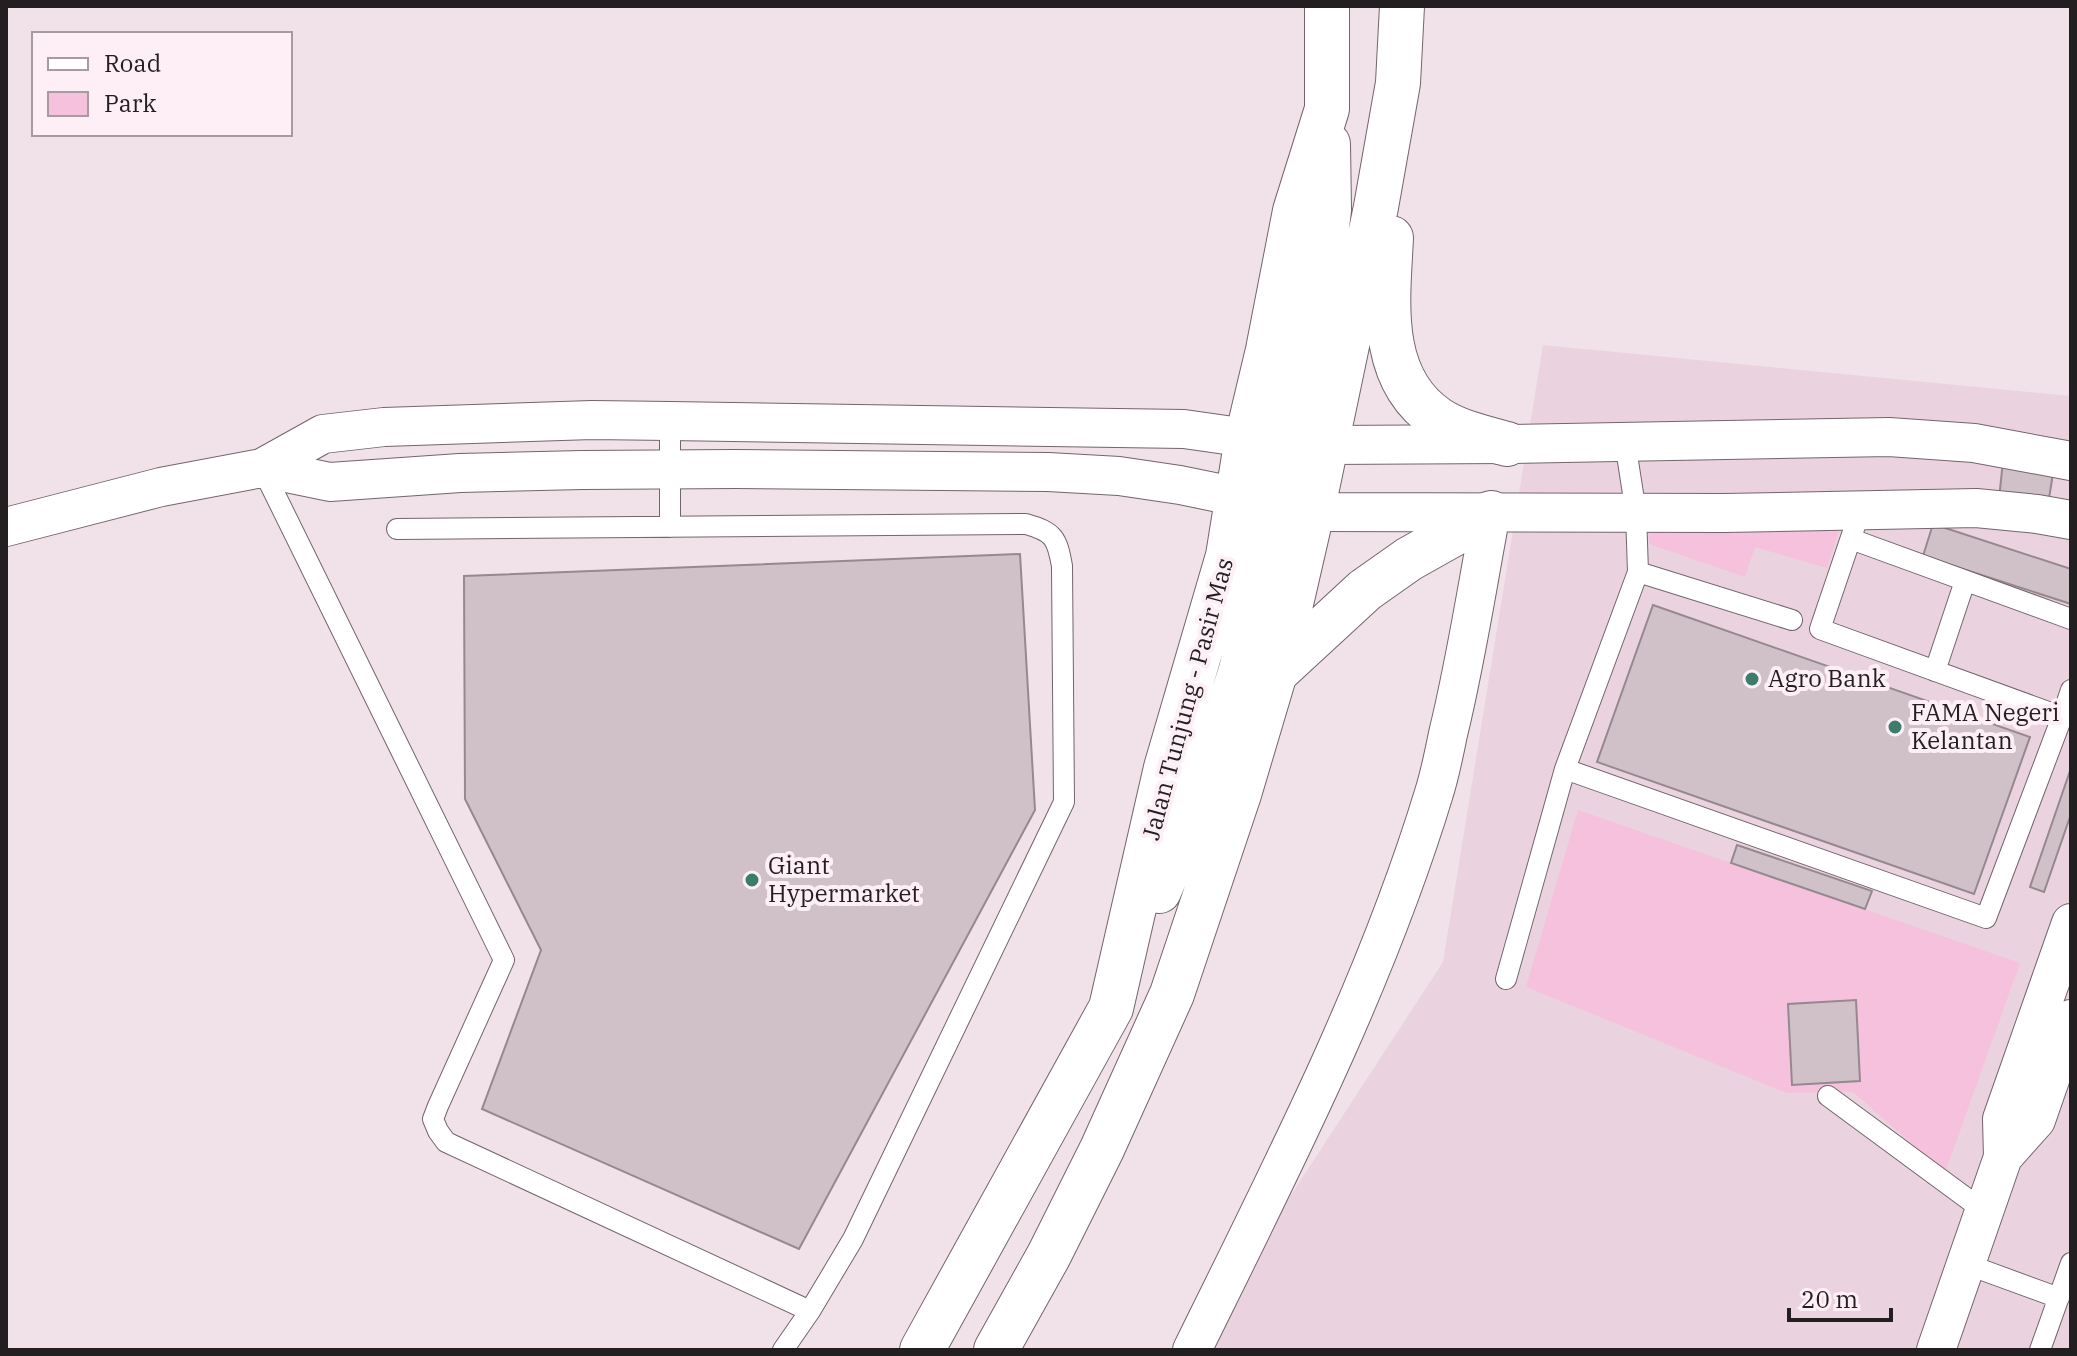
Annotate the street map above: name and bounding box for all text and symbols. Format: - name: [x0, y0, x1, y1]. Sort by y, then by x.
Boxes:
- legend: [32, 32, 292, 136]
- text: Road: [104, 47, 161, 79]
- text: Park: [104, 87, 156, 119]
- street label: Jalan Tunjung - Pasir Mas: [1134, 554, 1240, 843]
- place label: Agro Bank: [1768, 662, 1886, 694]
- marker: Agro Bank: [1743, 670, 1761, 688]
- place label: FAMA Negeri Kelantan: [1911, 696, 2060, 756]
- marker: FAMA Negeri Kelantan: [1886, 718, 1904, 736]
- place label: Giant Hypermarket: [768, 849, 920, 909]
- marker: Giant Hypermarket: [743, 871, 761, 889]
- scale bar: [1789, 1272, 1891, 1322]
- text: 20 m: [1801, 1283, 1858, 1315]

